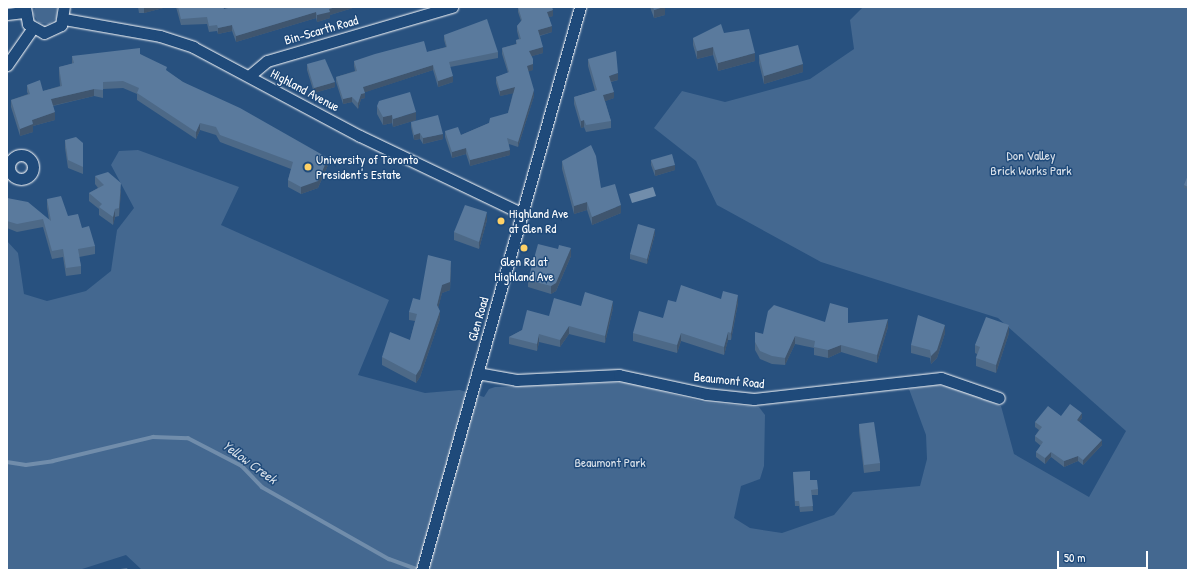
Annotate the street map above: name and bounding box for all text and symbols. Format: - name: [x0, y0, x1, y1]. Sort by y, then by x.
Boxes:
- street label: Bin-Scarth Road: [282, 12, 360, 48]
- street label: Highland Avenue: [268, 65, 342, 115]
- park label: Don Valley Brick Works Park: [990, 148, 1072, 179]
- place label: University of Toronto President's Estate: [316, 152, 418, 183]
- marker: University of Toronto President's Estate: [303, 162, 313, 172]
- place label: Highland Ave at Glen Rd: [509, 206, 568, 237]
- marker: Highland Ave at Glen Rd: [496, 216, 506, 226]
- marker: Glen Rd at Highland Ave: [519, 243, 529, 253]
- place label: Glen Rd at Highland Ave: [494, 254, 554, 285]
- street label: Glen Road: [464, 295, 492, 343]
- street label: Beaumont Road: [693, 369, 765, 391]
- water label: Yellow Creek: [220, 437, 280, 487]
- park label: Beaumont Park: [574, 454, 646, 470]
- scale bar: [1059, 543, 1150, 569]
- text: 50 m: [1064, 549, 1085, 566]

